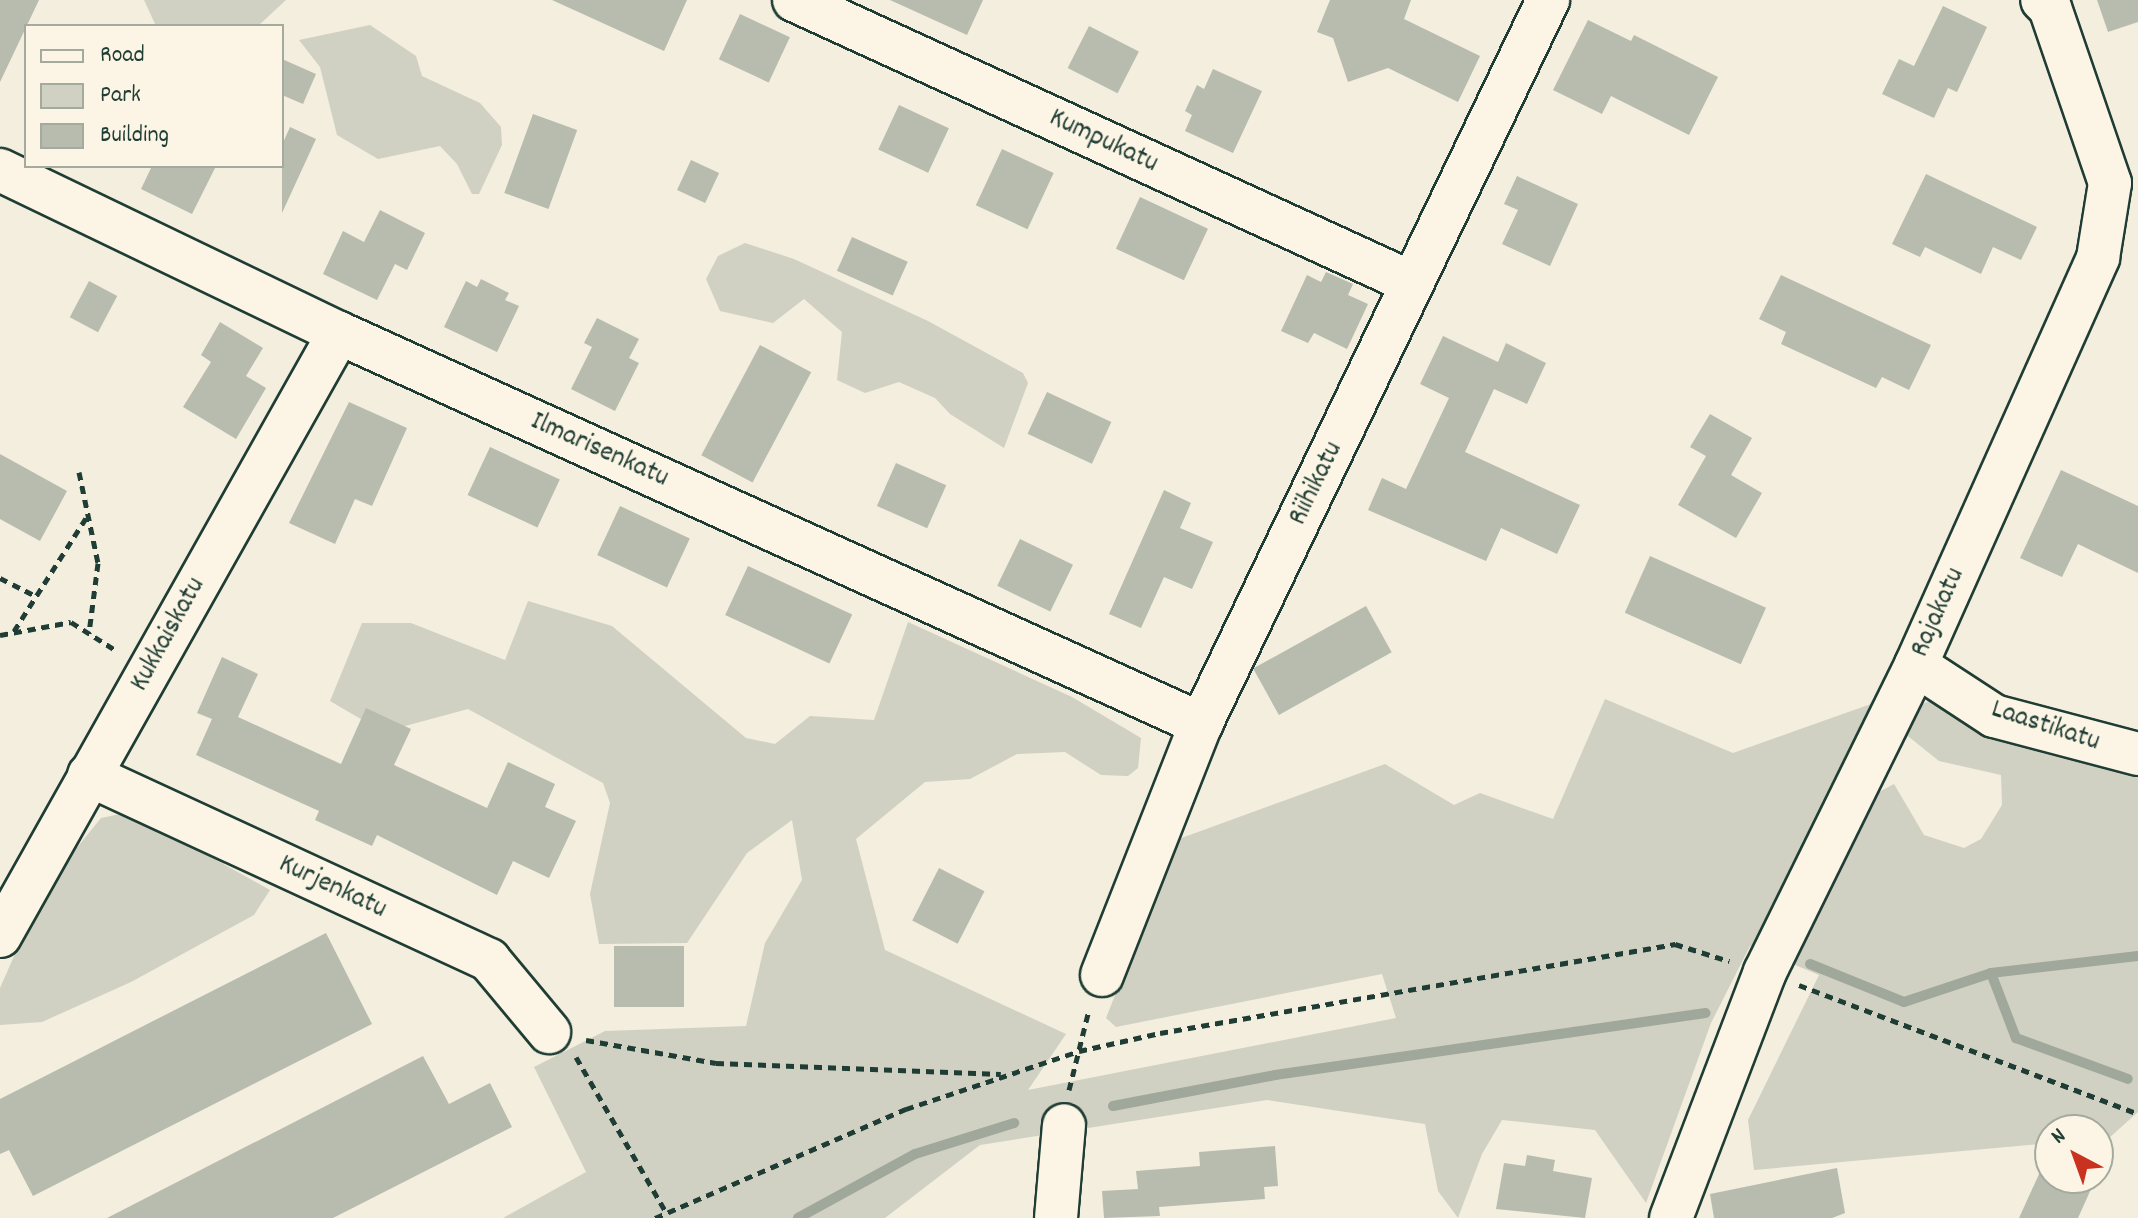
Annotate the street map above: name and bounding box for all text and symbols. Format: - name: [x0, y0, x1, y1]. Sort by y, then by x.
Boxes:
- legend: [24, 24, 284, 168]
- text: Road: [100, 39, 145, 73]
- text: Park: [100, 79, 141, 113]
- street label: Kumpukatu: [1043, 102, 1163, 182]
- text: Building: [100, 119, 169, 153]
- street label: Ilmarisenkatu: [525, 406, 673, 496]
- street label: Riihikatu: [1282, 437, 1352, 531]
- street label: Rajakatu: [1904, 563, 1974, 663]
- street label: Kukkaiskatu: [124, 572, 214, 698]
- street label: Laastikatu: [1987, 694, 2103, 760]
- street label: Kurjenkatu: [273, 848, 391, 928]
- north arrow: [2034, 1114, 2114, 1194]
- text: N: [2045, 1122, 2074, 1152]

